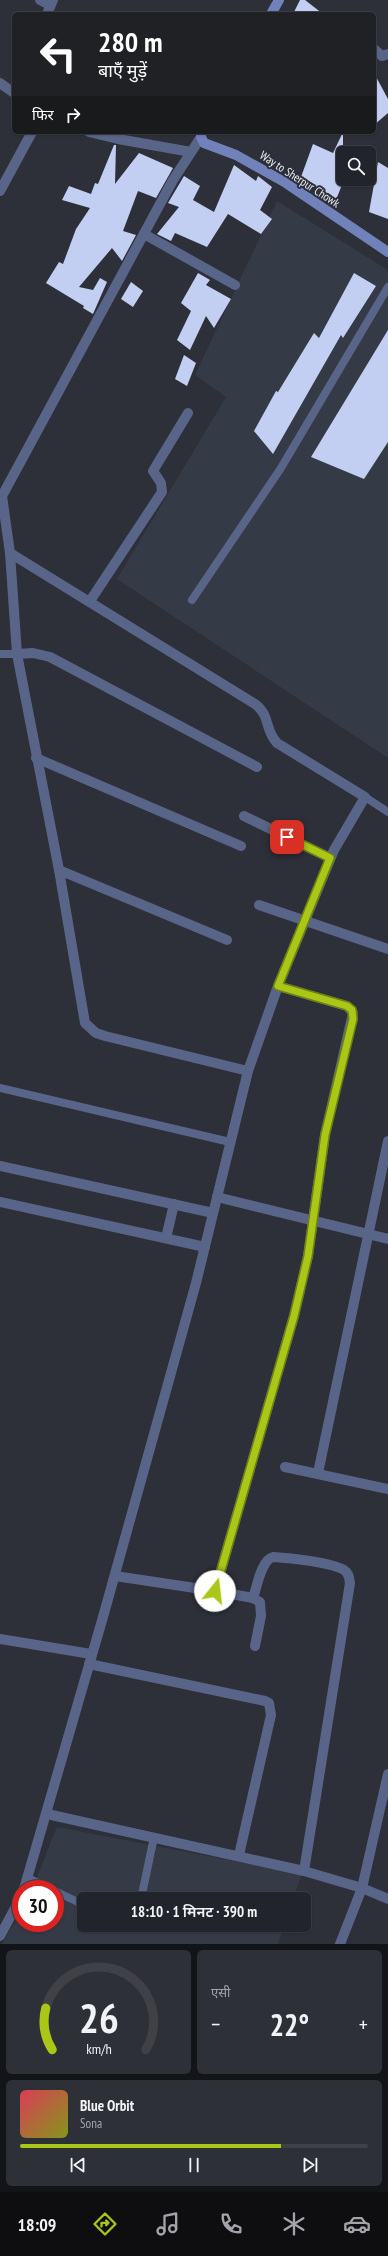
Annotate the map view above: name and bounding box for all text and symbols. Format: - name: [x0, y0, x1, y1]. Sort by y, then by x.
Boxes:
- text: 280 m: [98, 23, 162, 60]
- icon: left: [32, 28, 84, 80]
- text: बाएँ मुड़ें: [98, 59, 147, 82]
- icon: right: [62, 104, 84, 126]
- text: फिर: [32, 105, 54, 124]
- map controls: [336, 146, 376, 186]
- button: search: [336, 146, 376, 186]
- street label: Way to Sherpur Chowk: [257, 147, 343, 211]
- pin: [270, 820, 304, 854]
- icon: arrive: [276, 826, 298, 848]
- position arrow: [194, 1570, 236, 1612]
- speed limit sign: 30: [12, 1880, 64, 1932]
- text: 18:10 · 1 मिनट · 390 m: [131, 1902, 257, 1921]
- text: एसी: [211, 1984, 230, 2001]
- text: 26: [79, 1991, 118, 2044]
- text: 22°: [270, 2005, 309, 2044]
- text: −: [211, 2010, 220, 2038]
- text: +: [359, 2010, 368, 2038]
- text: km/h: [86, 2039, 111, 2058]
- text: Blue Orbit: [80, 2096, 134, 2115]
- text: Sona: [80, 2115, 102, 2132]
- icon: previous: [67, 2154, 89, 2176]
- icon: pause: [183, 2154, 205, 2176]
- icon: next: [299, 2154, 321, 2176]
- icon: directions: [91, 2210, 119, 2238]
- icon: music: [154, 2210, 182, 2238]
- icon: phone: [217, 2210, 245, 2238]
- icon: climate: [280, 2210, 308, 2238]
- icon: car: [343, 2210, 371, 2238]
- text: 18:09: [17, 2213, 56, 2236]

